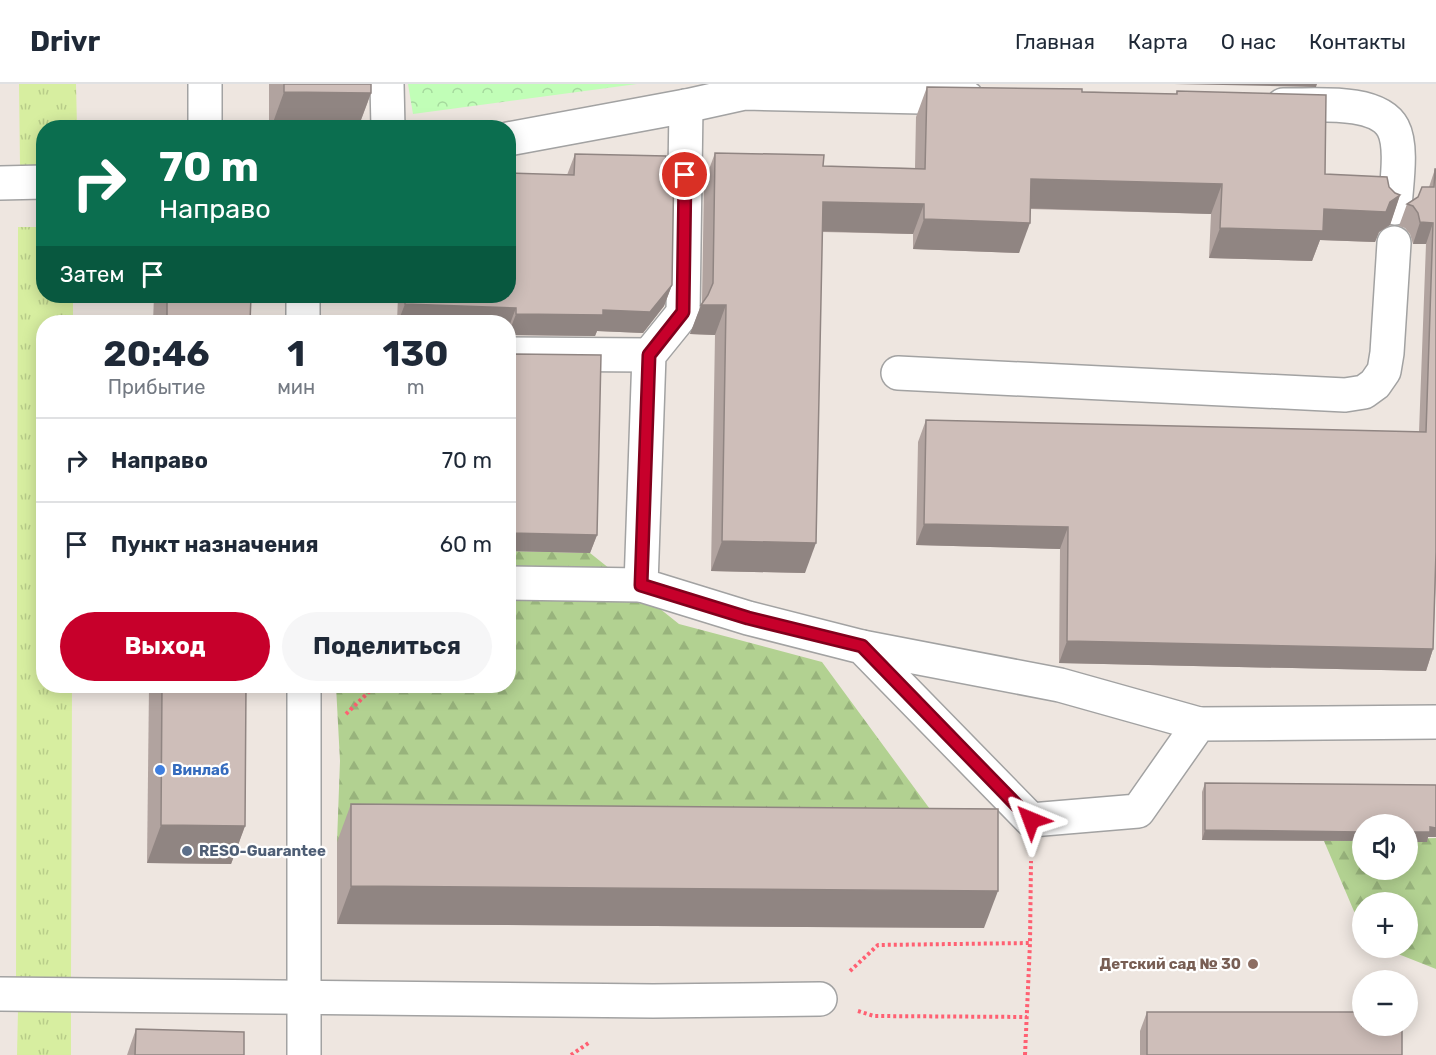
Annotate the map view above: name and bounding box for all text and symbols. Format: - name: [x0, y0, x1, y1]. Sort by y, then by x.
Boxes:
- text: Drivr: [30, 25, 100, 58]
- text: Главная: [1015, 29, 1095, 54]
- text: Карта: [1128, 29, 1188, 54]
- text: О нас: [1221, 29, 1276, 54]
- text: Контакты: [1309, 29, 1406, 54]
- text: 70 m: [159, 142, 259, 192]
- icon: right: [60, 144, 138, 222]
- pin: [659, 149, 710, 200]
- icon: arrive: [668, 158, 701, 191]
- text: Направо: [159, 193, 271, 225]
- icon: arrive: [136, 258, 169, 291]
- text: Затем: [60, 261, 124, 288]
- text: 20:46: [103, 332, 210, 375]
- text: 1: [287, 332, 305, 375]
- text: 130: [383, 332, 449, 375]
- text: Прибытие: [108, 375, 205, 399]
- text: мин: [277, 375, 315, 399]
- text: m: [407, 375, 424, 399]
- icon: right: [60, 444, 93, 477]
- text: Направо: [111, 447, 208, 474]
- text: 70 m: [442, 447, 492, 474]
- icon: arrive: [60, 528, 93, 561]
- text: Пункт назначения: [111, 531, 319, 558]
- text: 60 m: [440, 531, 492, 558]
- button: Выход: [60, 612, 270, 681]
- button: Поделиться: [282, 612, 492, 681]
- place label: Винлаб: [172, 761, 229, 779]
- marker: Винлаб: [153, 763, 167, 777]
- position arrow: [999, 788, 1063, 852]
- map controls: [1352, 814, 1418, 1036]
- button: sound: [1352, 814, 1418, 880]
- place label: RESO-Guarantee: [199, 842, 326, 860]
- marker: RESO-Guarantee: [180, 844, 194, 858]
- button: +: [1352, 892, 1418, 958]
- place label: Детский сад № 30: [1100, 955, 1241, 973]
- marker: Детский сад № 30: [1246, 957, 1260, 971]
- button: −: [1352, 970, 1418, 1036]

